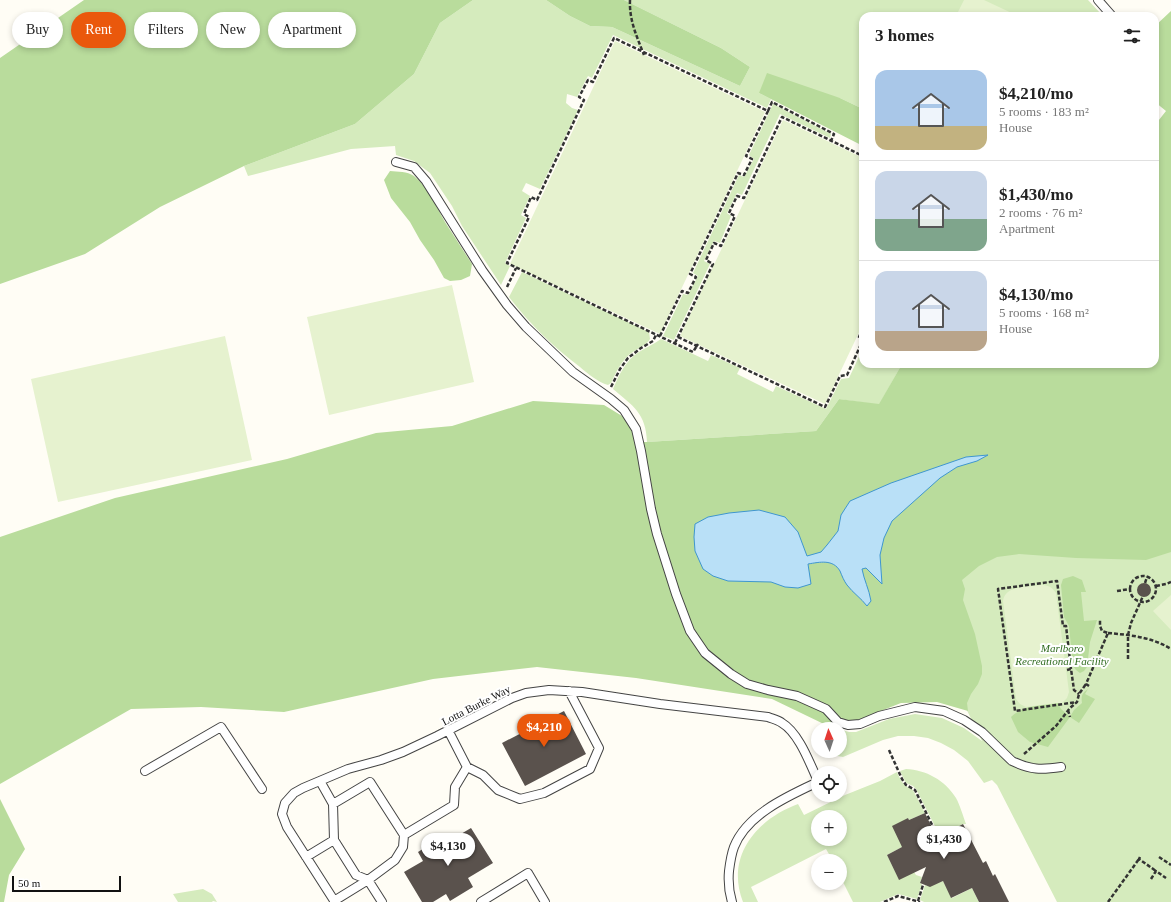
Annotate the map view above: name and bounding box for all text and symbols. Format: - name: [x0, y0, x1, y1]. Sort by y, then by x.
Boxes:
- chip: Buy: [12, 12, 63, 48]
- chip: Rent: [71, 12, 126, 48]
- chip: Filters: [134, 12, 198, 48]
- chip: New: [206, 12, 260, 48]
- chip: Apartment: [268, 12, 356, 48]
- icon: filters: [1121, 25, 1143, 47]
- text: 3 homes: [875, 26, 934, 45]
- text: $4,210/mo: [999, 84, 1073, 103]
- icon: home: [907, 86, 955, 134]
- text: 5 rooms · 183 m²: [999, 104, 1089, 119]
- text: House: [999, 120, 1032, 135]
- text: $1,430/mo: [999, 185, 1073, 204]
- icon: home: [907, 187, 955, 235]
- text: 2 rooms · 76 m²: [999, 205, 1082, 220]
- text: Apartment: [999, 221, 1055, 236]
- text: $4,130/mo: [999, 285, 1073, 304]
- icon: home: [907, 287, 955, 335]
- text: 5 rooms · 168 m²: [999, 305, 1089, 320]
- text: House: [999, 321, 1032, 336]
- park label: Marlboro Recreational Facility: [1014, 642, 1109, 667]
- street label: Lotta Burke Way: [440, 682, 513, 727]
- pin: $4,210: [511, 714, 577, 748]
- text: $4,210: [526, 719, 562, 734]
- north arrow: [811, 722, 847, 758]
- map controls: [811, 722, 847, 890]
- button: locate: [811, 766, 847, 802]
- button: +: [811, 810, 847, 846]
- pin: $1,430: [911, 826, 977, 860]
- text: $1,430: [926, 831, 962, 846]
- pin: $4,130: [415, 833, 481, 867]
- text: $4,130: [430, 838, 466, 853]
- button: −: [811, 854, 847, 890]
- scale bar: [12, 874, 121, 893]
- text: 50 m: [18, 877, 40, 889]

